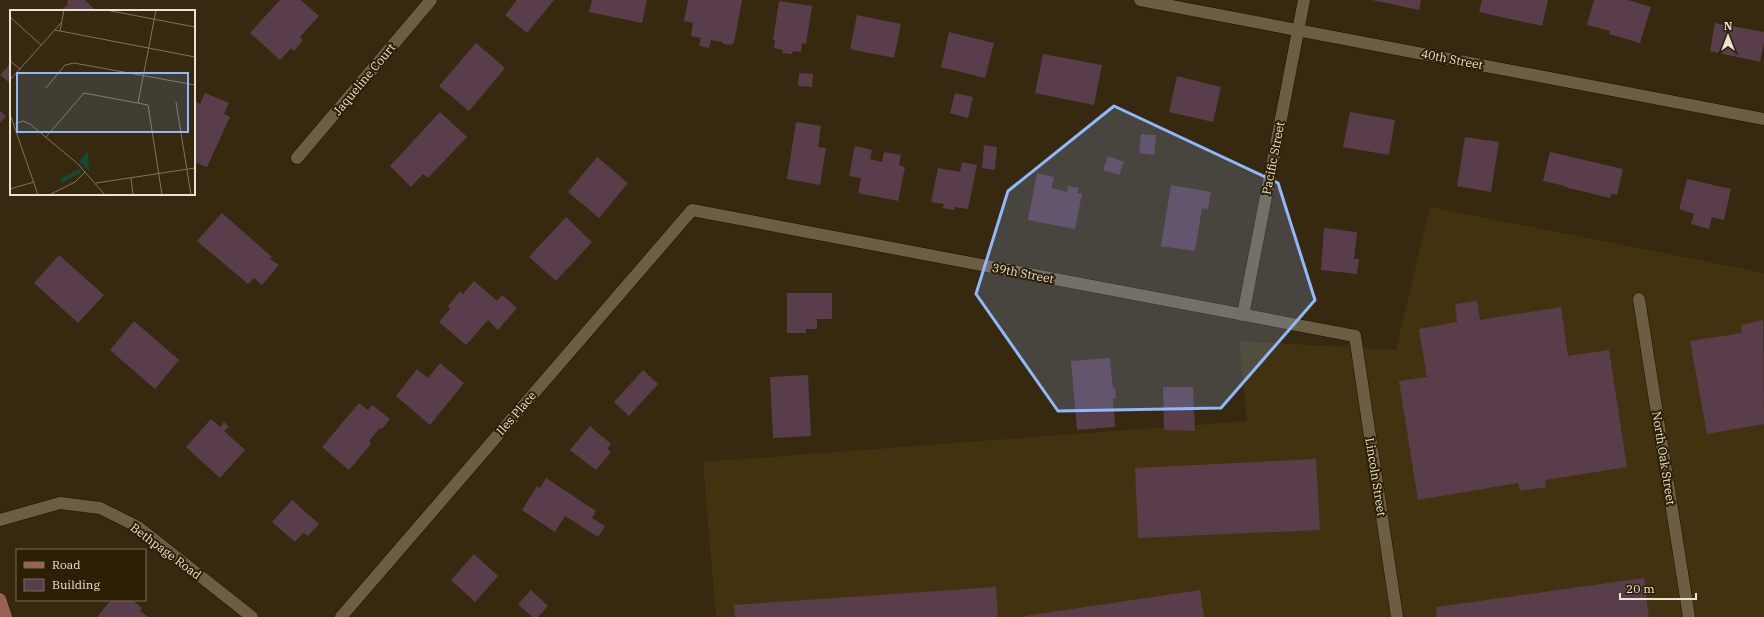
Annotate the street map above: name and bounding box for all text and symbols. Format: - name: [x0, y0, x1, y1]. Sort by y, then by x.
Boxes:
- inset map: [10, 10, 195, 195]
- north arrow: [1708, 16, 1748, 56]
- text: N: [1724, 19, 1733, 33]
- street label: Jaqueline Court: [330, 40, 398, 118]
- street label: 40th Street: [1420, 46, 1484, 72]
- street label: Pacific Street: [1259, 120, 1287, 196]
- street label: 39th Street: [991, 260, 1055, 286]
- street label: Iles Place: [493, 388, 539, 438]
- street label: North Oak Street: [1649, 410, 1679, 506]
- street label: Lincoln Street: [1362, 437, 1390, 517]
- street label: Bethpage Road: [128, 520, 204, 582]
- legend: [16, 549, 146, 601]
- text: Road: [52, 557, 81, 572]
- scale bar: [1620, 575, 1696, 601]
- text: Building: [52, 577, 100, 592]
- text: 20 m: [1626, 581, 1655, 596]

